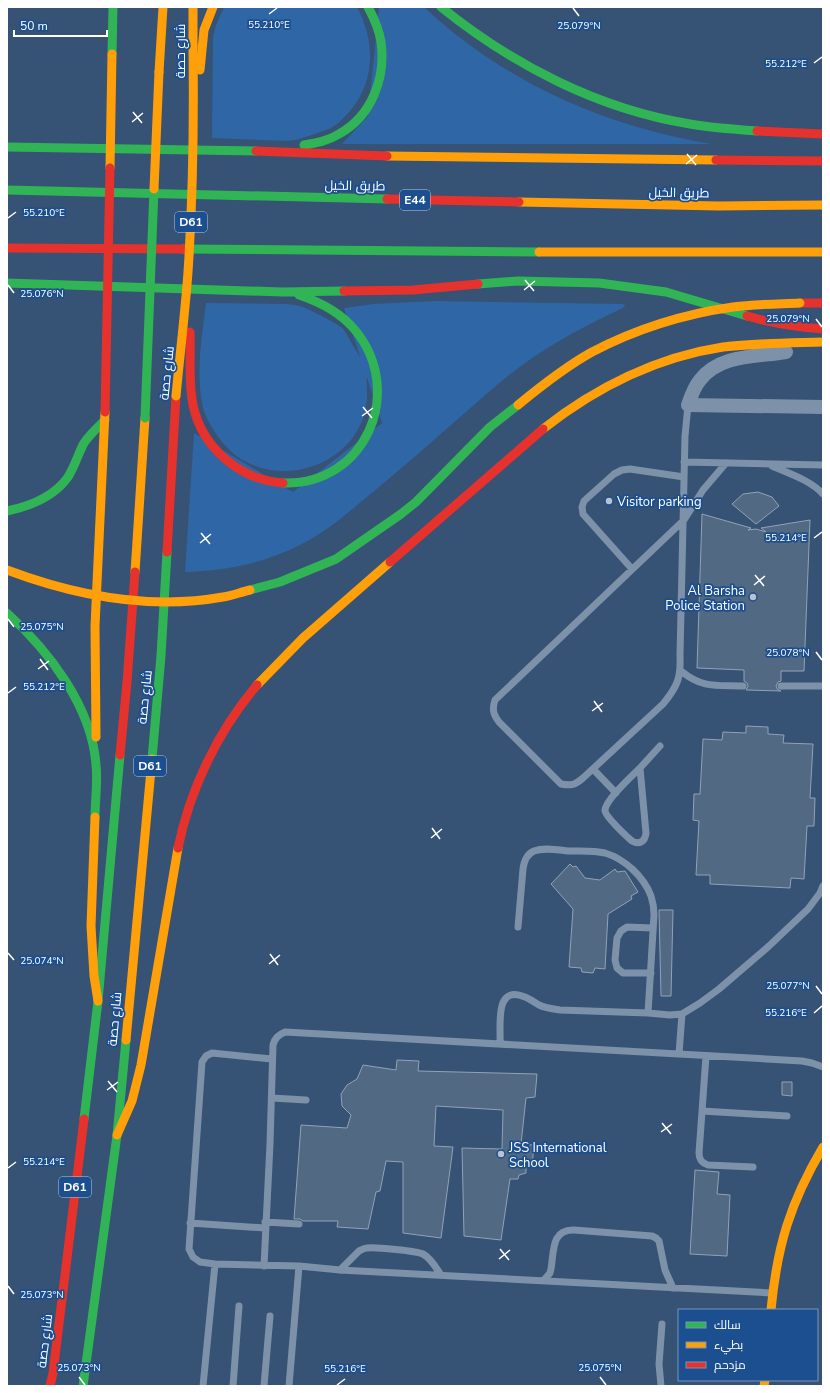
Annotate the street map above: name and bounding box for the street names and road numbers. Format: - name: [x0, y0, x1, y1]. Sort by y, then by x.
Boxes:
- street label: شارع حصة: [172, 24, 190, 78]
- street label: طريق الخيل: [324, 176, 386, 196]
- street label: طريق الخيل: [648, 183, 710, 203]
- road number: E44: [400, 190, 430, 210]
- road number: D61: [175, 212, 207, 232]
- street label: شارع حصة: [155, 345, 179, 401]
- street label: شارع حصة: [133, 669, 157, 725]
- road number: D61: [134, 756, 166, 776]
- street label: شارع حصة: [104, 991, 126, 1047]
- road number: D61: [59, 1177, 91, 1197]
- street label: شارع حصة: [33, 1313, 57, 1369]

